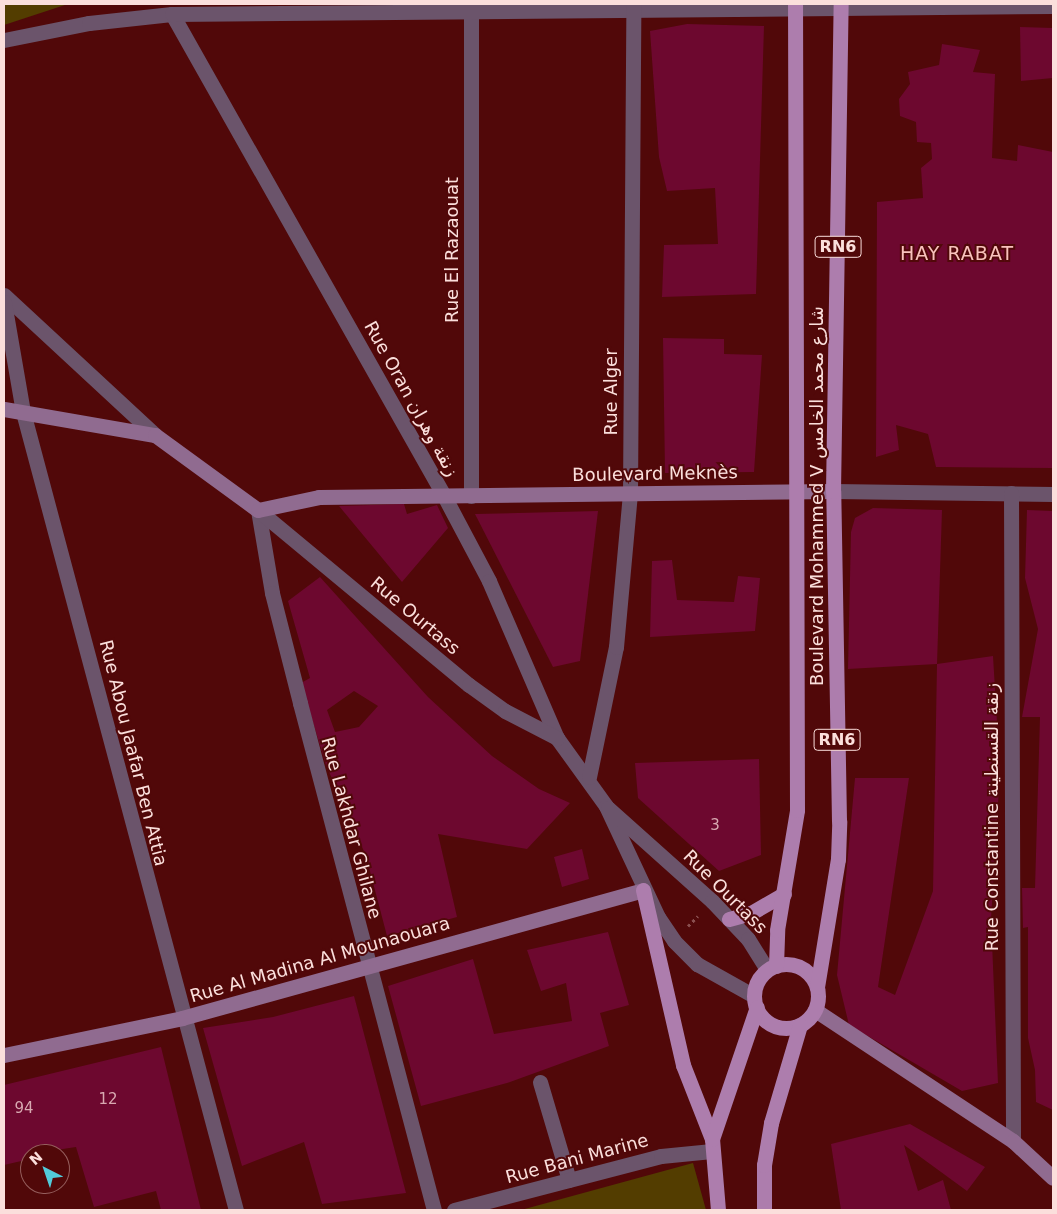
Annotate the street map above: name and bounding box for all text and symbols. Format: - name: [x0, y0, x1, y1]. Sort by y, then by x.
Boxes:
- street label: Rue El Razaouat: [441, 177, 463, 323]
- road number: RN6: [814, 233, 862, 260]
- district label: HAY RABAT: [899, 243, 1015, 265]
- street label: Boulevard Mohammed V شارع محمد الخامس: [806, 306, 828, 686]
- street label: Rue Oran زنقة وهران: [359, 318, 463, 480]
- street label: Rue Alger: [600, 348, 622, 436]
- street label: Boulevard Meknès: [572, 462, 738, 486]
- street label: Rue Ourtass: [366, 572, 464, 660]
- street label: Rue Abou Jaafar Ben Attia: [94, 638, 172, 868]
- street label: Rue Constantine زنقة القسنطينة: [981, 683, 1003, 951]
- road number: RN6: [813, 726, 861, 754]
- street label: Rue Lakhdar Ghilane: [316, 735, 386, 921]
- house number: 3: [710, 817, 720, 835]
- street label: Rue Ourtass: [679, 846, 771, 938]
- street label: Rue Al Madina Al Mounaouara: [188, 912, 452, 1008]
- house number: 12: [98, 1091, 118, 1109]
- house number: 94: [14, 1100, 34, 1118]
- street label: Rue Bani Marine: [503, 1130, 651, 1188]
- north arrow: [20, 1144, 70, 1194]
- text: N: [26, 1149, 45, 1168]

